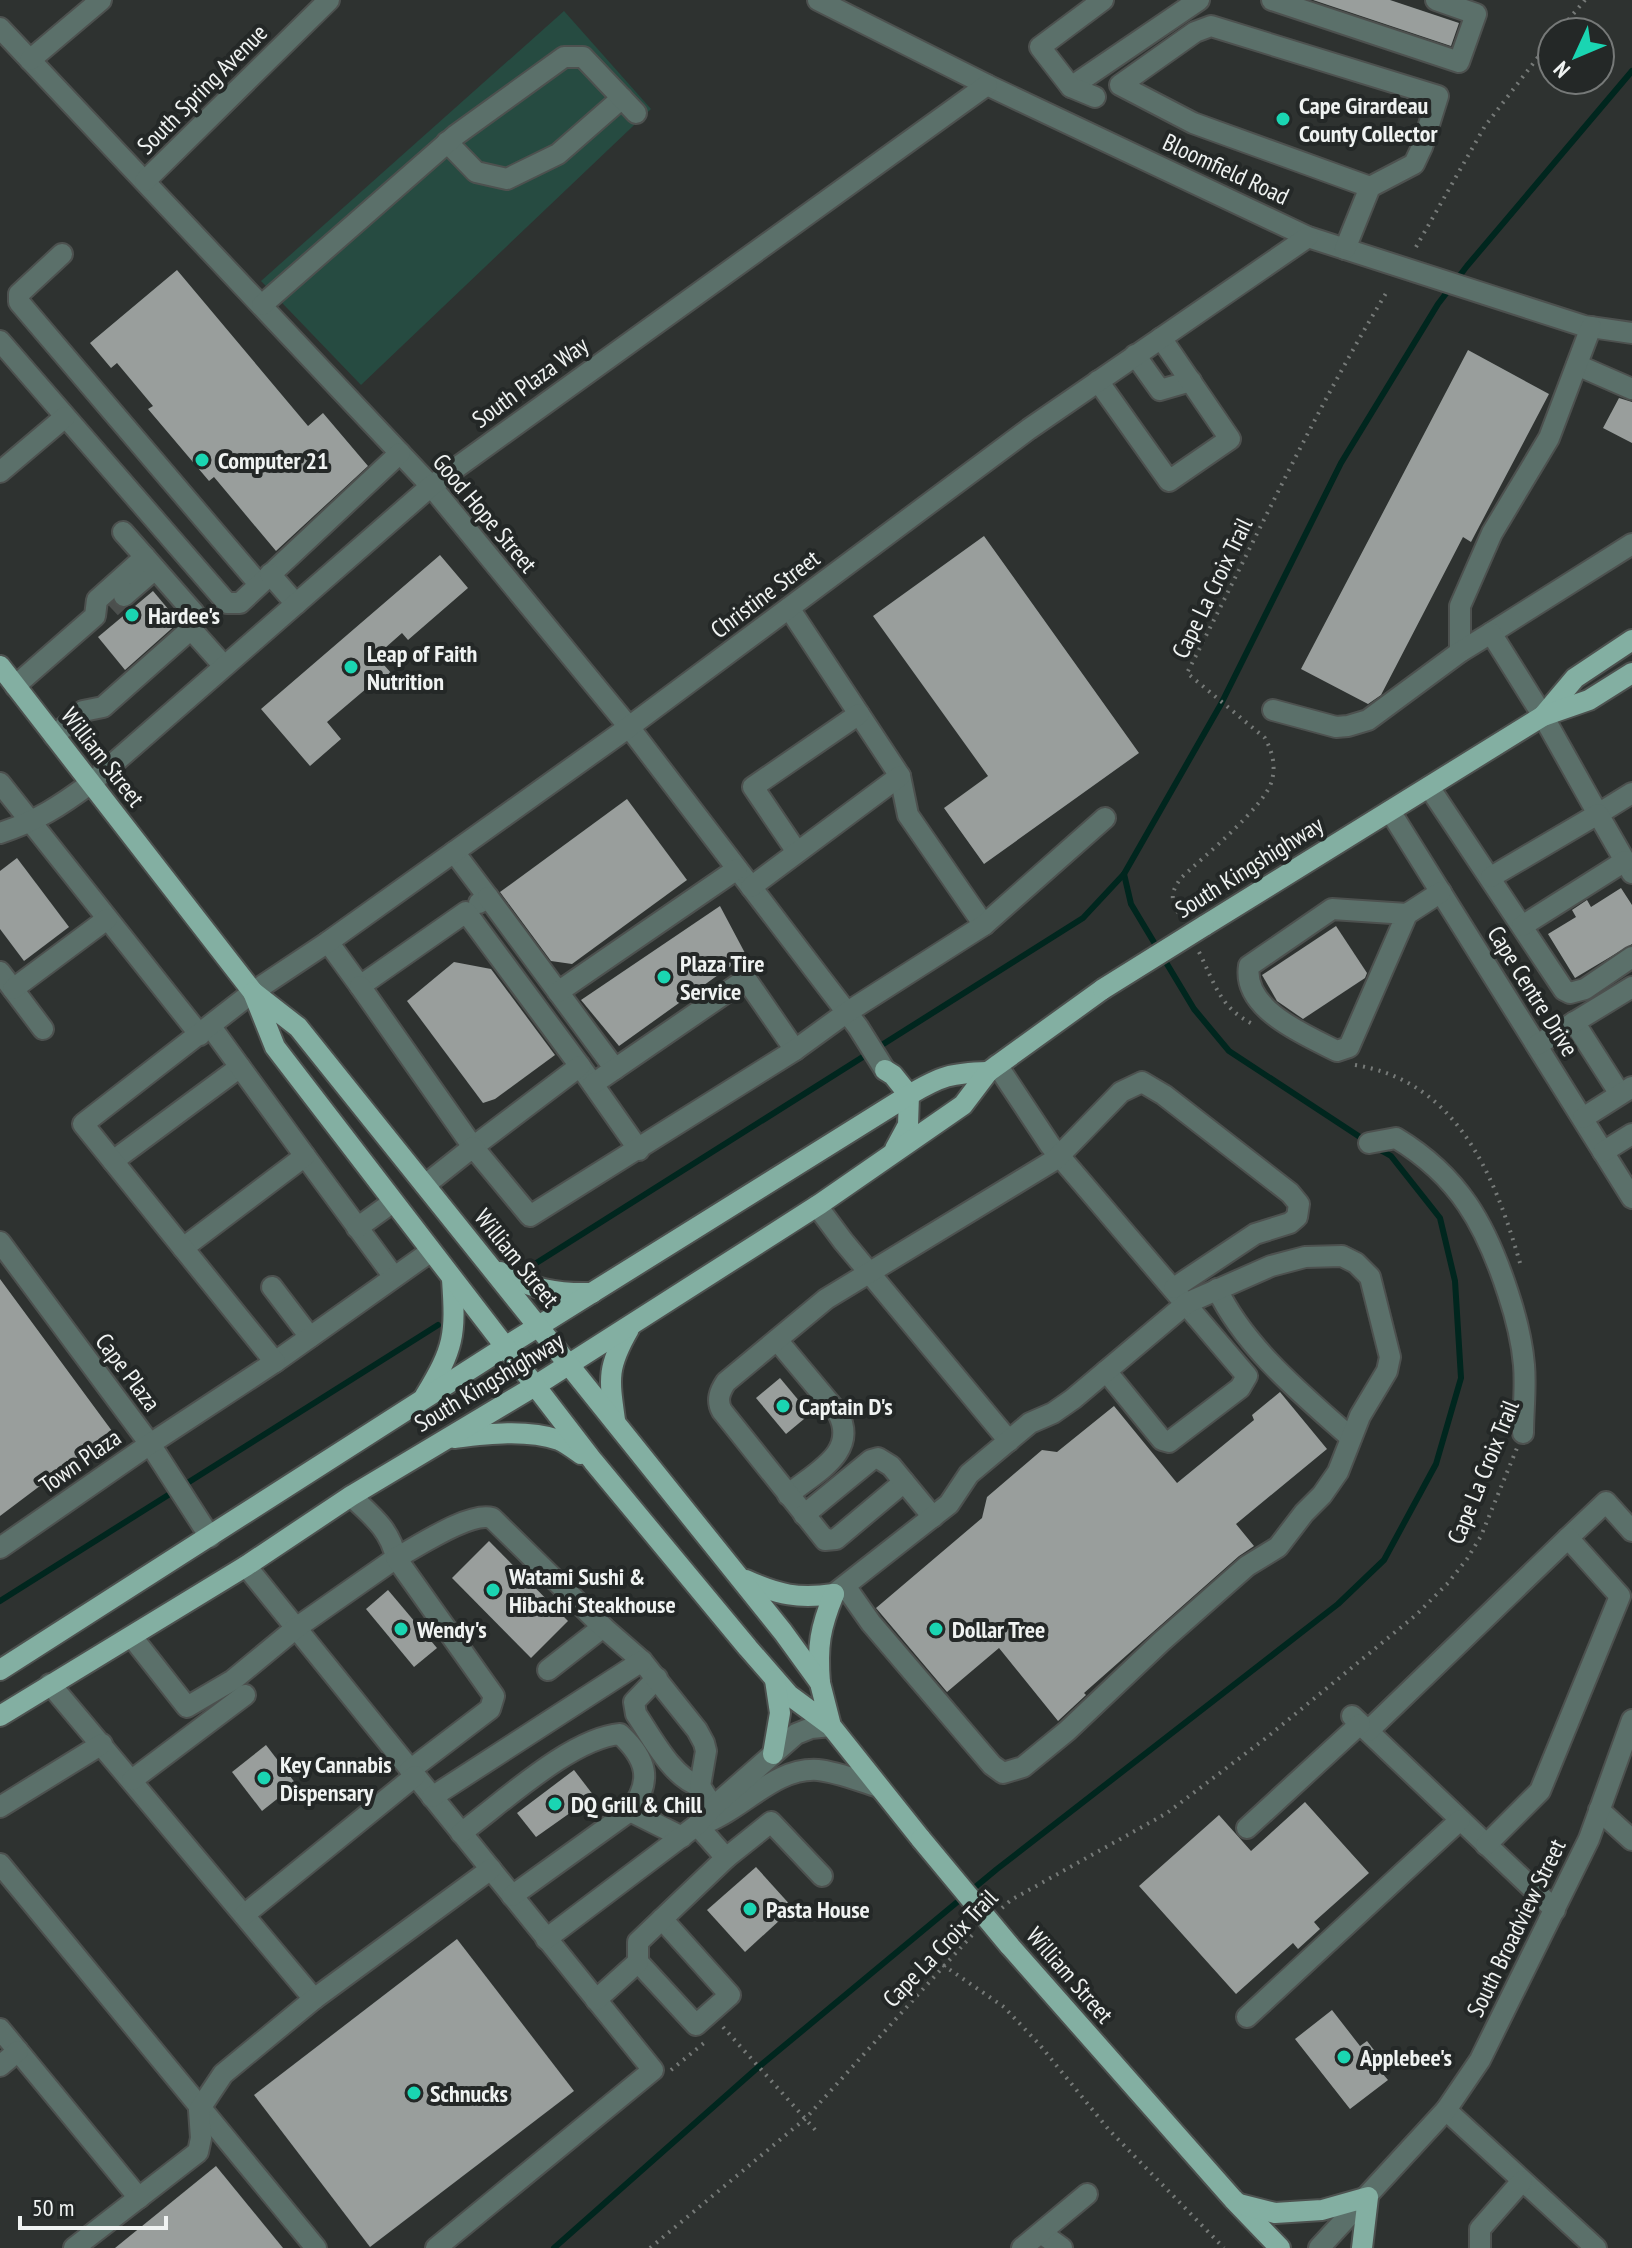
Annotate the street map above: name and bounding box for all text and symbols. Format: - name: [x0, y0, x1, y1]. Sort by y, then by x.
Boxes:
- north arrow: [1536, 16, 1616, 96]
- street label: South Spring Avenue: [130, 17, 274, 161]
- text: N: [1547, 56, 1576, 84]
- place label: Cape Girardeau County Collector: [1299, 90, 1438, 149]
- marker: Cape Girardeau County Collector: [1274, 110, 1292, 128]
- street label: Bloomfield Road: [1158, 126, 1294, 212]
- street label: South Plaza Way: [466, 329, 594, 435]
- place label: Computer 21: [218, 445, 328, 476]
- street label: Good Hope Street: [426, 447, 544, 579]
- marker: Computer 21: [193, 451, 211, 469]
- street label: Cape La Croix Trail: [1165, 512, 1259, 663]
- street label: Christine Street: [704, 543, 826, 645]
- place label: Hardee's: [148, 600, 220, 631]
- marker: Hardee's: [123, 606, 141, 624]
- place label: Leap of Faith Nutrition: [367, 638, 477, 697]
- marker: Leap of Faith Nutrition: [342, 658, 360, 676]
- street label: William Street: [55, 701, 152, 813]
- street label: South Kingshighway: [1169, 809, 1329, 925]
- street label: Cape Centre Drive: [1481, 920, 1585, 1062]
- place label: Plaza Tire Service: [680, 948, 765, 1007]
- marker: Plaza Tire Service: [655, 968, 673, 986]
- street label: William Street: [468, 1202, 566, 1314]
- street label: South Kingshighway: [409, 1325, 569, 1439]
- street label: Cape Plaza: [89, 1327, 167, 1417]
- place label: Captain D's: [799, 1391, 893, 1422]
- street label: Cape La Croix Trail: [1440, 1395, 1526, 1548]
- marker: Captain D's: [774, 1397, 792, 1415]
- street label: Town Plaza: [33, 1422, 127, 1500]
- place label: Watami Sushi & Hibachi Steakhouse: [508, 1561, 676, 1620]
- marker: Watami Sushi & Hibachi Steakhouse: [484, 1581, 502, 1599]
- place label: Wendy's: [416, 1614, 487, 1645]
- place label: Dollar Tree: [952, 1614, 1045, 1645]
- marker: Wendy's: [392, 1620, 410, 1638]
- marker: Dollar Tree: [927, 1620, 945, 1638]
- place label: Key Cannabis Dispensary: [280, 1749, 392, 1808]
- marker: Key Cannabis Dispensary: [255, 1769, 273, 1787]
- place label: DQ Grill & Chill: [571, 1789, 702, 1820]
- marker: DQ Grill & Chill: [546, 1795, 564, 1813]
- street label: South Broadview Street: [1459, 1834, 1573, 2022]
- street label: Cape La Croix Trail: [876, 1882, 1004, 2014]
- place label: Pasta House: [766, 1894, 870, 1925]
- marker: Pasta House: [741, 1900, 759, 1918]
- street label: William Street: [1020, 1920, 1121, 2030]
- place label: Applebee's: [1359, 2042, 1452, 2073]
- marker: Applebee's: [1335, 2048, 1353, 2066]
- place label: Schnucks: [430, 2078, 508, 2109]
- marker: Schnucks: [405, 2084, 423, 2102]
- scale bar: [20, 2180, 166, 2230]
- text: 50 m: [32, 2192, 74, 2223]

